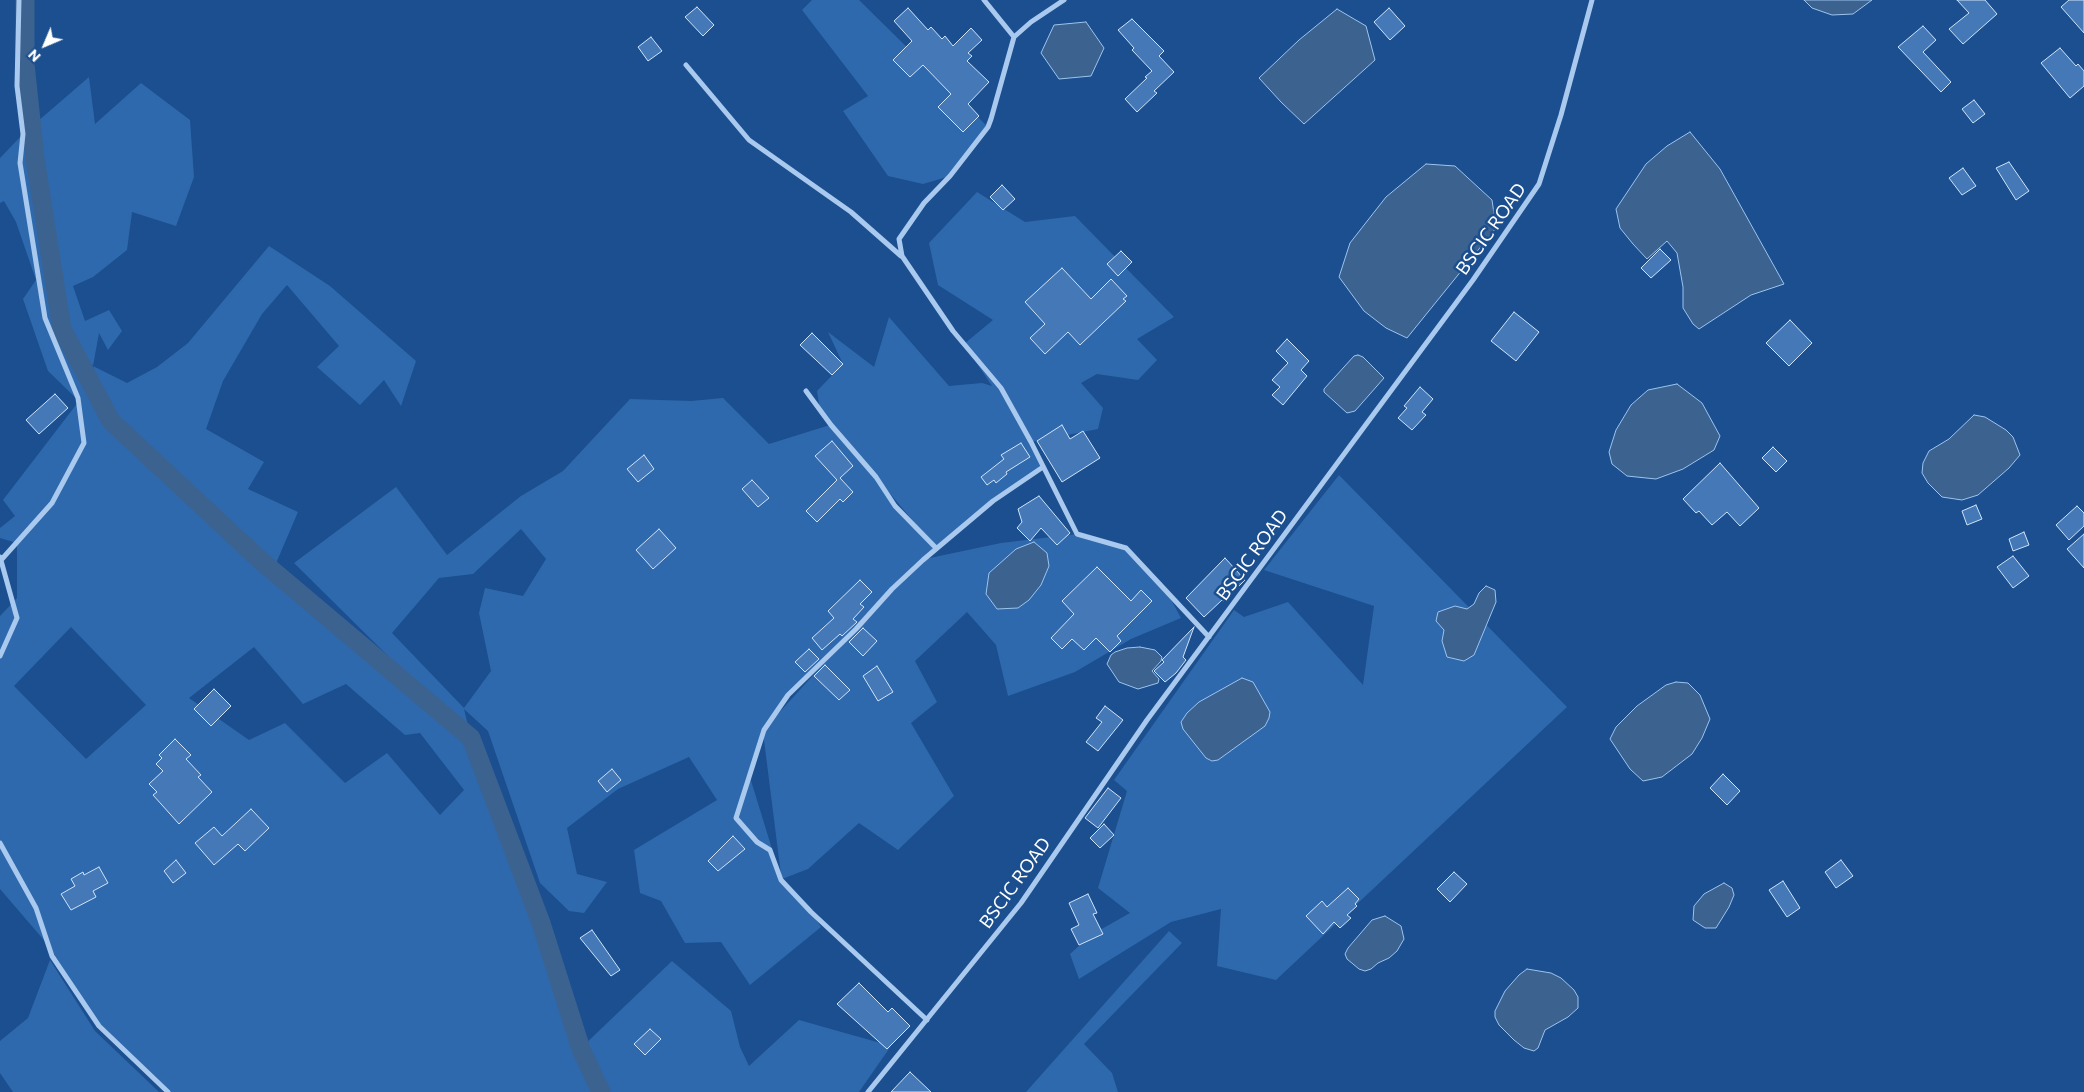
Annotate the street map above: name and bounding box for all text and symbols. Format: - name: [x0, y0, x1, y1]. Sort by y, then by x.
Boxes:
- north arrow: [20, 20, 70, 70]
- text: N: [24, 46, 44, 66]
- street label: BSCIC ROAD: [1451, 179, 1531, 279]
- street label: BSCIC ROAD: [1212, 505, 1292, 605]
- street label: BSCIC ROAD: [975, 833, 1055, 933]

